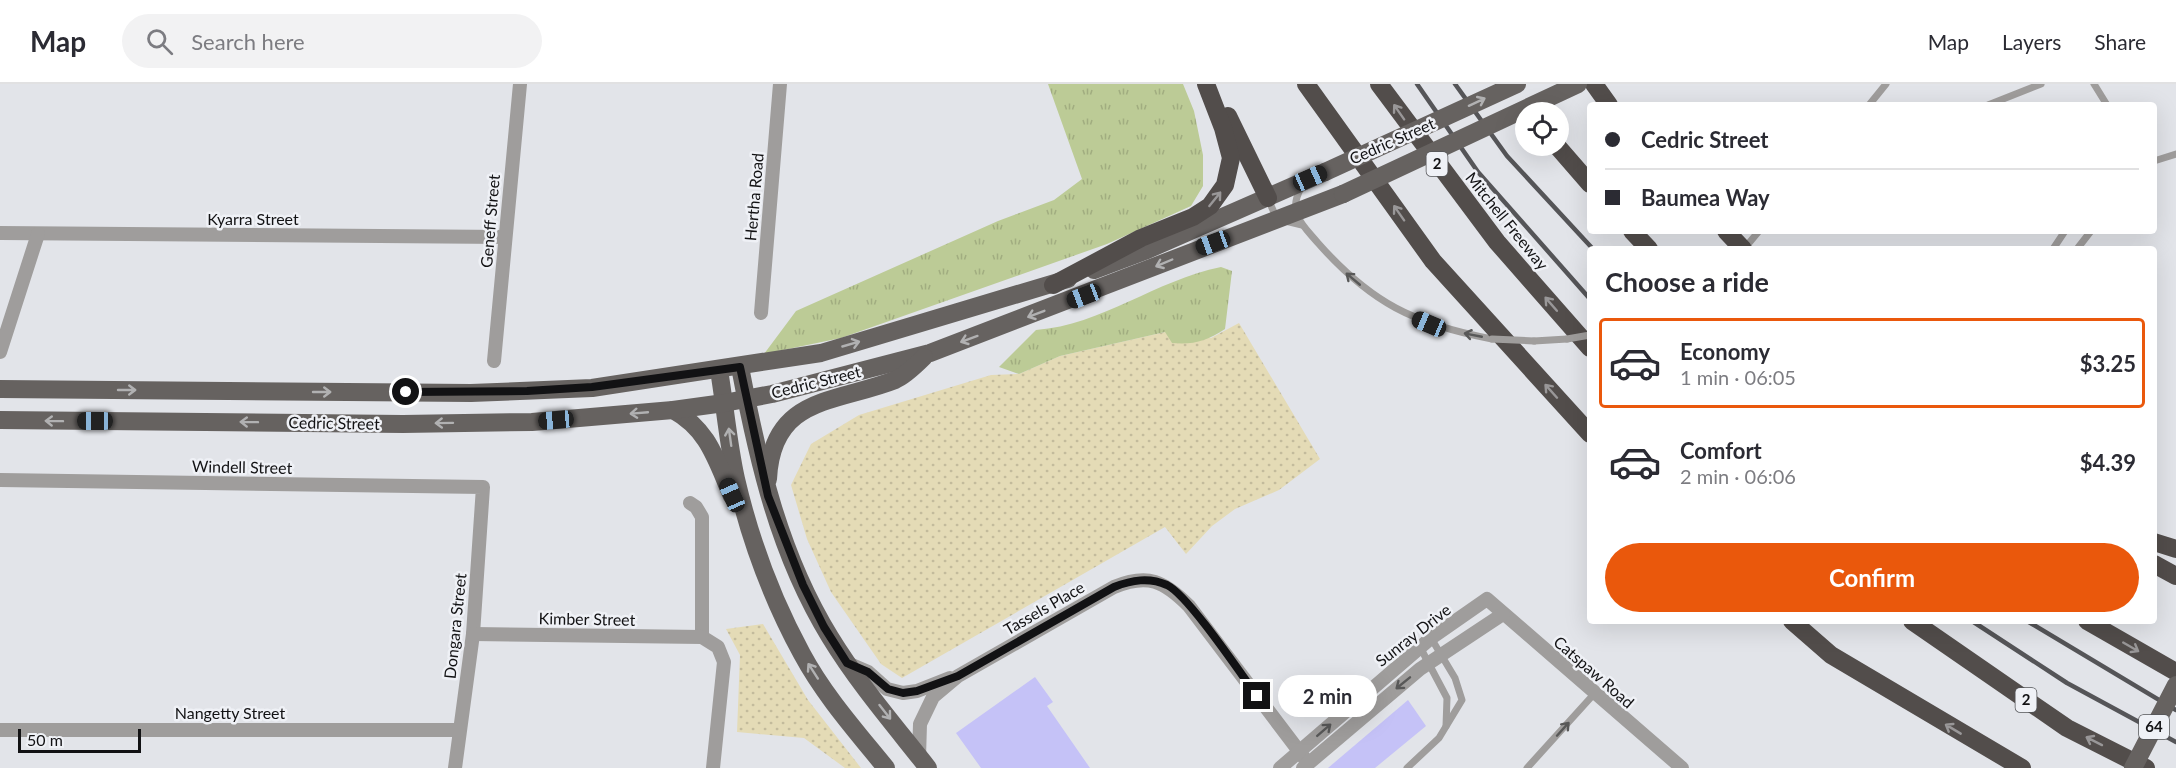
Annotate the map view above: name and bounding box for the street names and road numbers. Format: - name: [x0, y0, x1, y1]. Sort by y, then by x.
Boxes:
- street label: Cedric Street: [1346, 113, 1438, 168]
- street label: Hertha Road: [740, 152, 767, 242]
- road number: 2: [1426, 152, 1448, 176]
- street label: Mitchell Freeway: [1462, 168, 1553, 274]
- street label: Geneff Street: [476, 173, 503, 269]
- street label: Kyarra Street: [207, 209, 299, 228]
- street label: Cedric Street: [769, 361, 863, 402]
- street label: Cedric Street: [288, 412, 380, 433]
- street label: Windell Street: [192, 456, 293, 477]
- street label: Dongara Street: [440, 572, 470, 680]
- street label: Tassels Place: [1000, 577, 1087, 638]
- street label: Sunray Drive: [1371, 599, 1454, 670]
- street label: Kimber Street: [538, 608, 636, 629]
- street label: Catspaw Road: [1550, 632, 1638, 712]
- road number: 2: [2016, 688, 2036, 712]
- street label: Nangetty Street: [175, 703, 285, 722]
- road number: 64: [2139, 715, 2169, 739]

